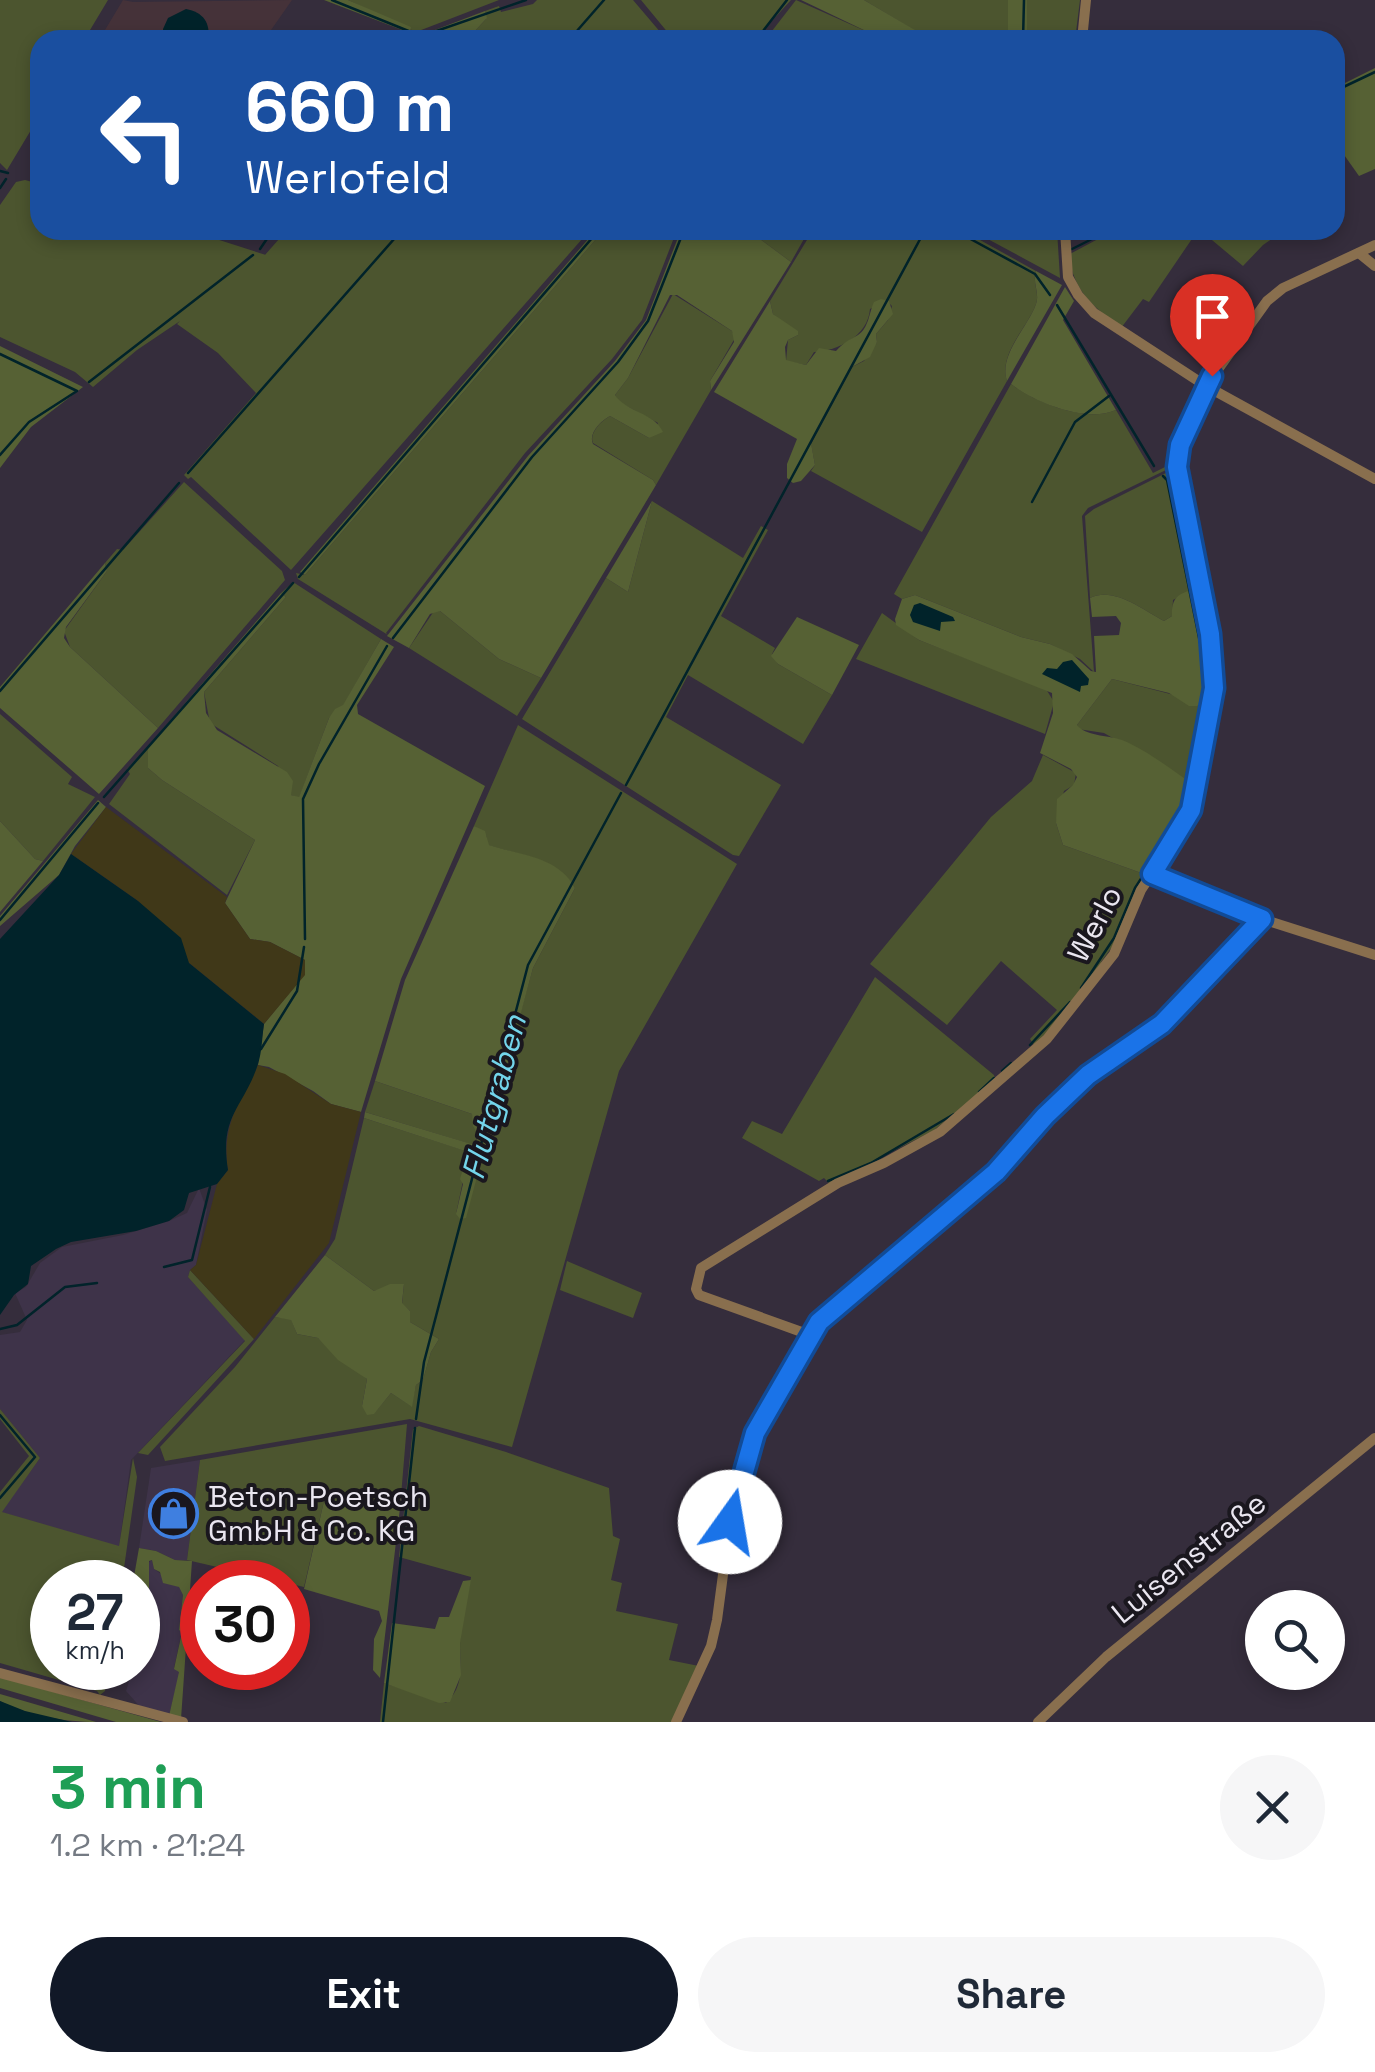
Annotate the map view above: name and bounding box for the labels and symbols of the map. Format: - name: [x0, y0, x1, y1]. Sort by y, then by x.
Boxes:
- pin: [1170, 274, 1255, 377]
- street label: Werlo: [1058, 879, 1131, 969]
- water label: Flutgraben: [453, 1009, 535, 1184]
- position arrow: [678, 1470, 782, 1574]
- place label: Beton-Poetsch GmbH & Co. KG: [208, 1477, 428, 1550]
- street label: Luisenstraße: [1103, 1483, 1274, 1632]
- shop icon: Beton-Poetsch GmbH & Co. KG: [147, 1488, 199, 1540]
- speed limit sign: 30: [180, 1560, 310, 1690]

